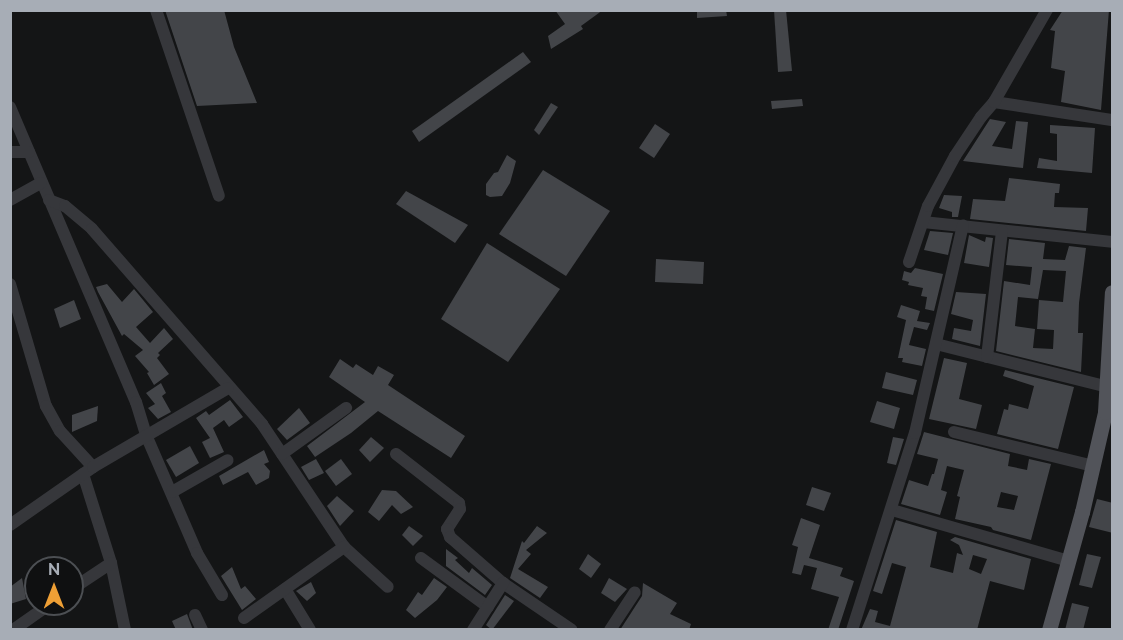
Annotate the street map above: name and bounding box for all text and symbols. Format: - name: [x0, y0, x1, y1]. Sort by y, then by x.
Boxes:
- north arrow: [24, 556, 84, 616]
- text: N: [48, 560, 60, 579]

